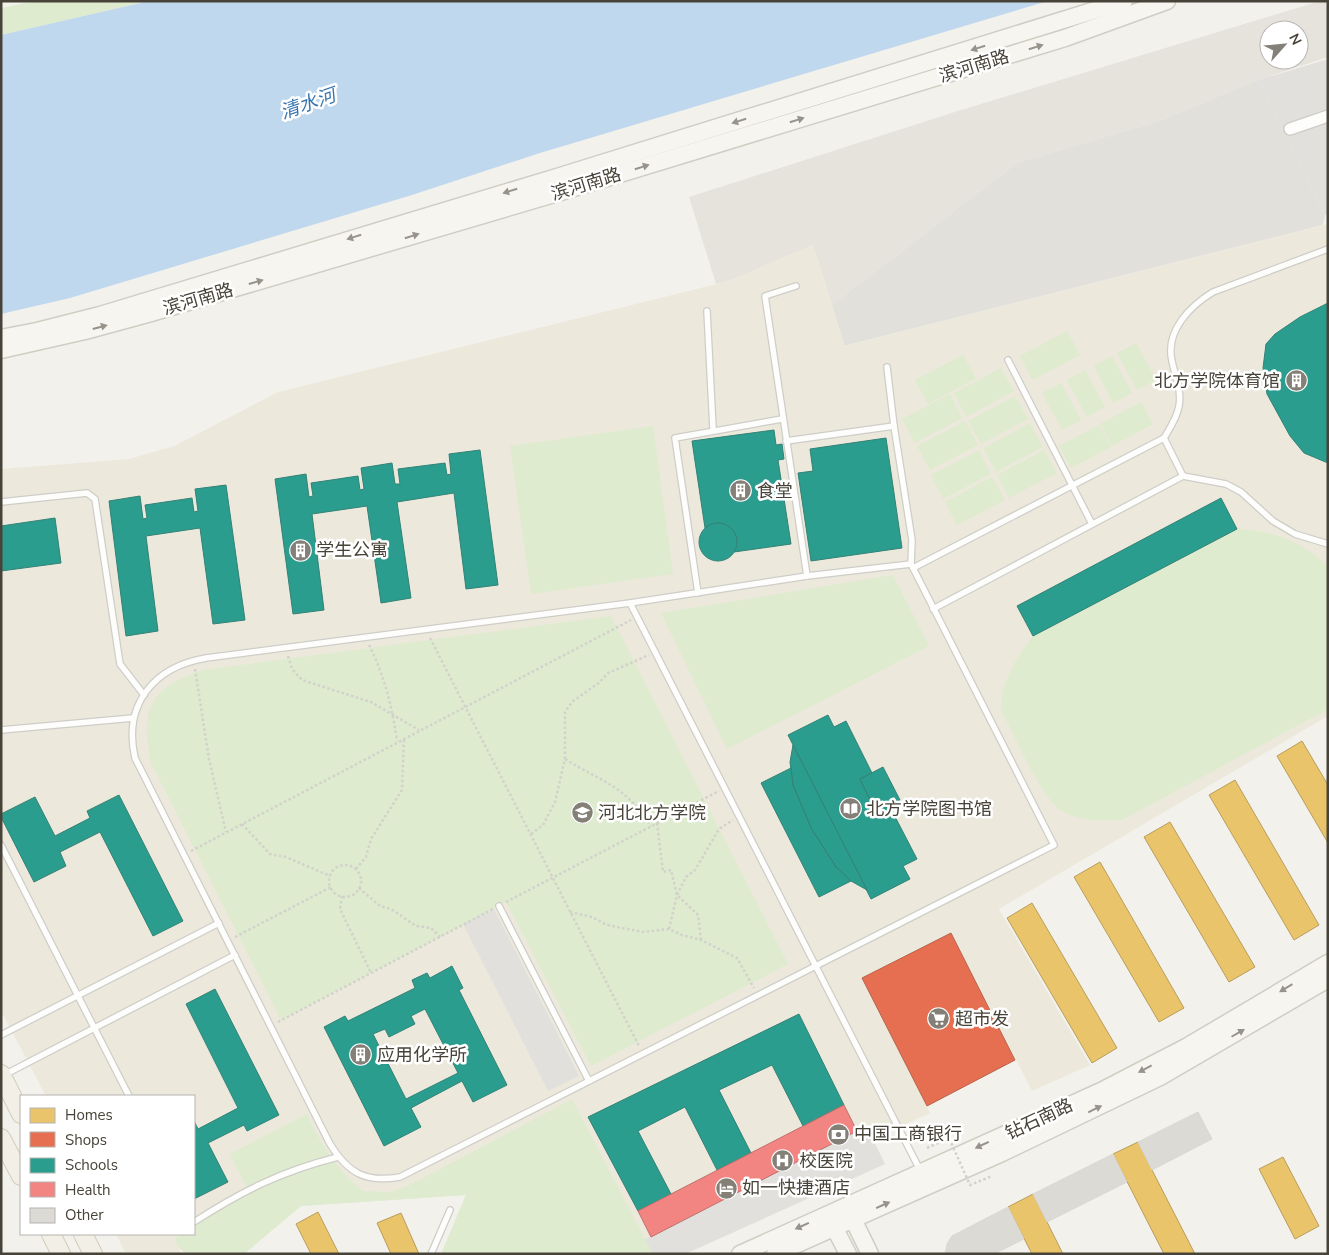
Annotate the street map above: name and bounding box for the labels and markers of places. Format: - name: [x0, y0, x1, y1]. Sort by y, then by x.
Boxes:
- place label: 北方学院体育馆: [1154, 369, 1280, 393]
- building icon: 北方学院体育馆: [1284, 369, 1308, 393]
- building icon: 食堂: [729, 479, 753, 503]
- place label: 食堂: [757, 479, 793, 503]
- building icon: 学生公寓: [288, 538, 312, 562]
- place label: 学生公寓: [316, 538, 388, 562]
- library icon: 北方学院图书馆: [838, 797, 862, 821]
- place label: 北方学院图书馆: [866, 797, 992, 821]
- school or university icon: 河北北方学院: [570, 801, 594, 825]
- place label: 河北北方学院: [598, 801, 706, 825]
- supermarket icon: 超市发: [927, 1007, 951, 1031]
- place label: 超市发: [955, 1007, 1009, 1031]
- building icon: 应用化学所: [349, 1043, 373, 1067]
- place label: 应用化学所: [377, 1043, 467, 1067]
- bank icon: 中国工商银行: [826, 1122, 850, 1146]
- place label: 中国工商银行: [854, 1122, 962, 1146]
- hospital icon: 校医院: [771, 1149, 795, 1173]
- place label: 校医院: [799, 1149, 853, 1173]
- hotel icon: 如一快捷酒店: [714, 1176, 738, 1200]
- place label: 如一快捷酒店: [742, 1176, 850, 1200]

